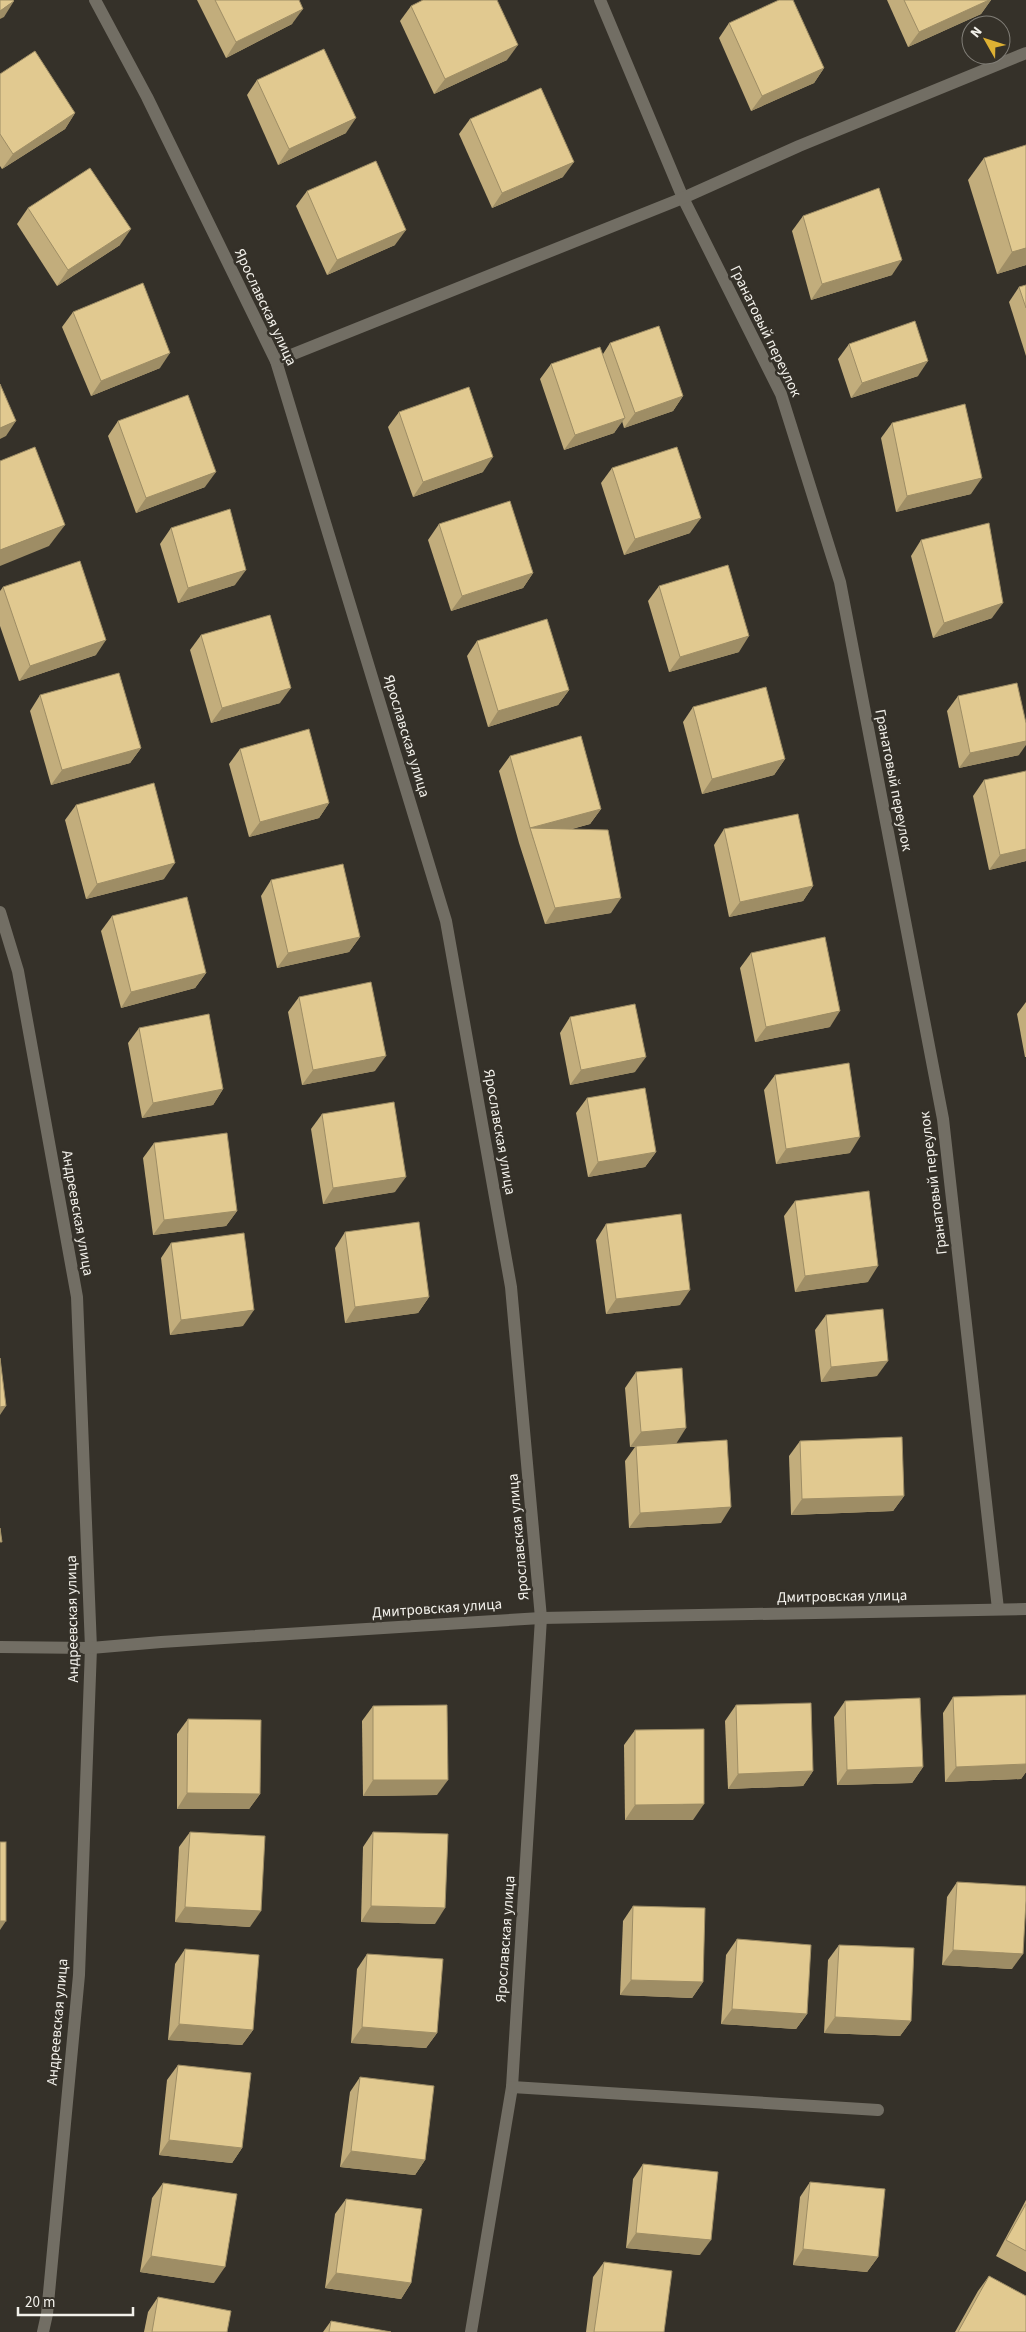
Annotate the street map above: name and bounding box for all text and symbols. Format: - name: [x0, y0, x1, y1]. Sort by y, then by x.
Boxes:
- north arrow: [961, 15, 1011, 65]
- text: N: [966, 23, 987, 42]
- street label: Ярославская улица: [229, 245, 302, 369]
- street label: Гранатовый переулок: [725, 262, 807, 401]
- street label: Ярославская улица: [378, 672, 435, 800]
- street label: Гранатовый переулок: [869, 707, 918, 853]
- street label: Ярославская улица: [478, 1068, 521, 1196]
- street label: Гранатовый переулок: [914, 1110, 953, 1256]
- street label: Андреевская улица: [56, 1149, 99, 1278]
- street label: Ярославская улица: [502, 1473, 534, 1601]
- street label: Андреевская улица: [61, 1555, 84, 1683]
- street label: Дмитровская улица: [777, 1585, 907, 1608]
- street label: Дмитровская улица: [371, 1593, 503, 1624]
- street label: Ярославская улица: [491, 1875, 520, 2003]
- street label: Андреевская улица: [41, 1958, 74, 2086]
- scale bar: [18, 2284, 132, 2316]
- text: 20 m: [25, 2292, 55, 2313]

